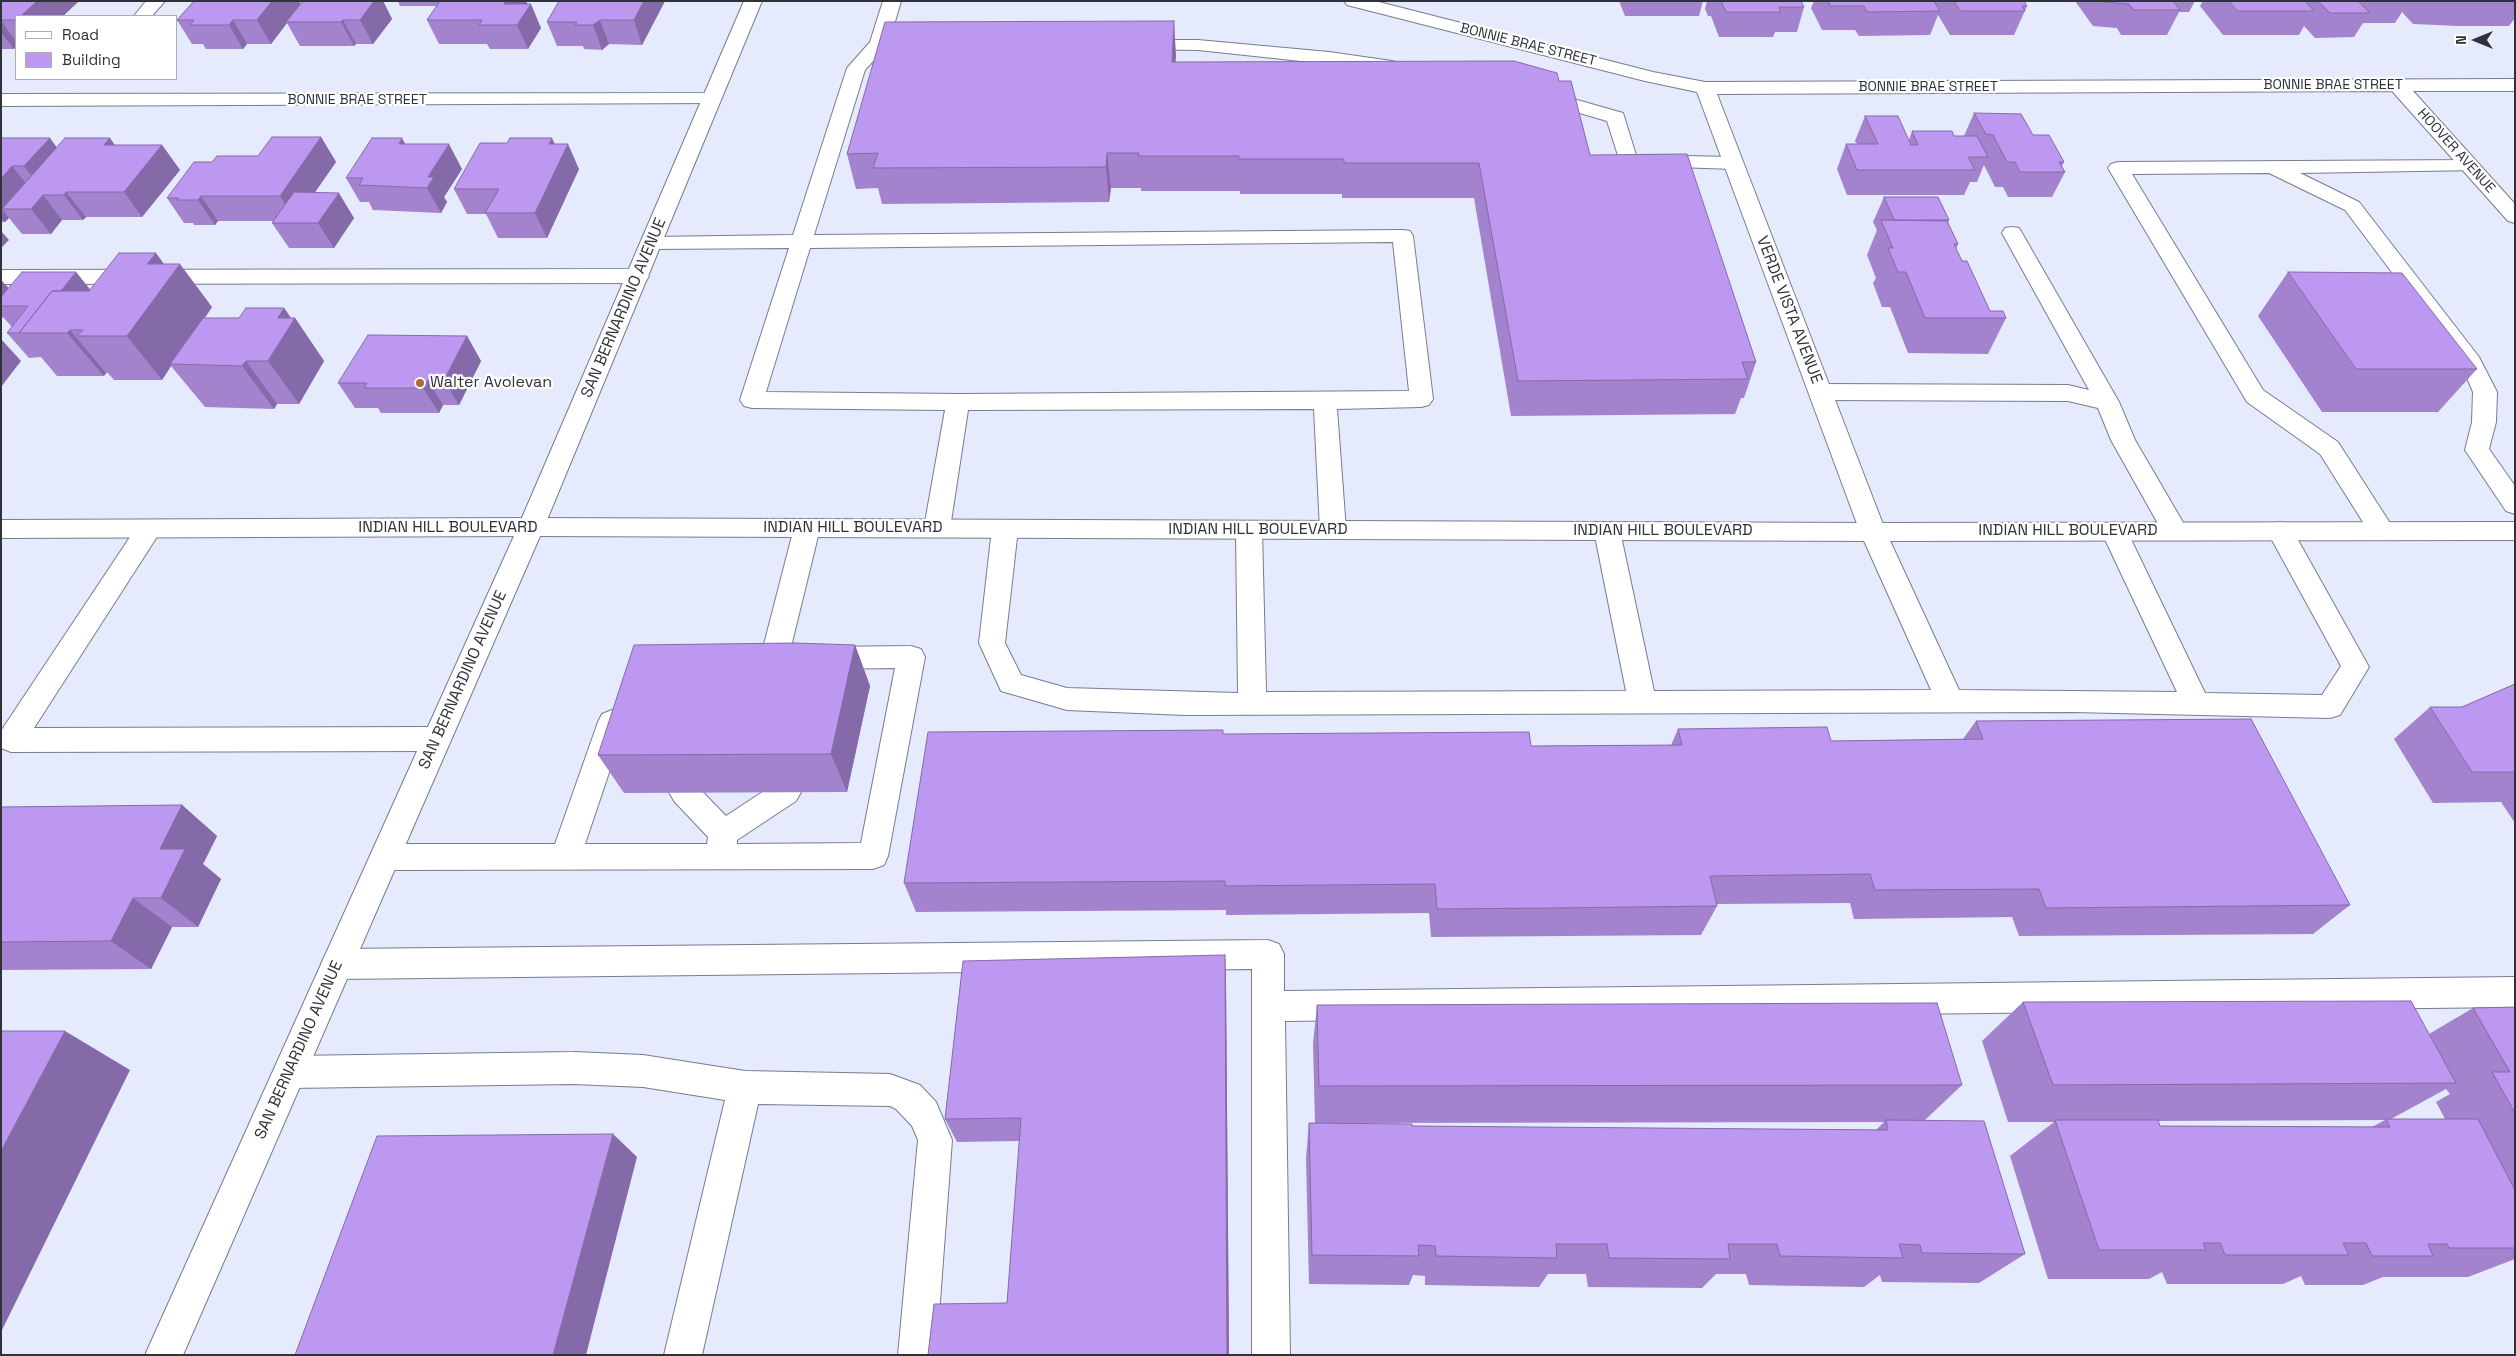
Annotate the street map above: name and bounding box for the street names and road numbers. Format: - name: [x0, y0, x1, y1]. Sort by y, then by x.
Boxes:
- street label: BONNIE BRAE STREET: [1458, 20, 1598, 70]
- street label: BONNIE BRAE STREET: [2263, 77, 2403, 93]
- street label: BONNIE BRAE STREET: [1858, 79, 1998, 95]
- street label: BONNIE BRAE STREET: [287, 92, 427, 108]
- street label: HOOVER AVENUE: [2414, 105, 2498, 197]
- street label: SAN BERNARDINO AVENUE: [577, 215, 671, 401]
- street label: VERDE VISTA AVENUE: [1752, 233, 1826, 387]
- street label: INDIAN HILL BOULEVARD: [358, 518, 538, 538]
- street label: INDIAN HILL BOULEVARD: [763, 518, 943, 538]
- street label: INDIAN HILL BOULEVARD: [1168, 520, 1348, 540]
- street label: INDIAN HILL BOULEVARD: [1573, 521, 1753, 541]
- street label: INDIAN HILL BOULEVARD: [1978, 521, 2158, 541]
- street label: SAN BERNARDINO AVENUE: [415, 588, 511, 772]
- street label: SAN BERNARDINO AVENUE: [251, 958, 347, 1142]

